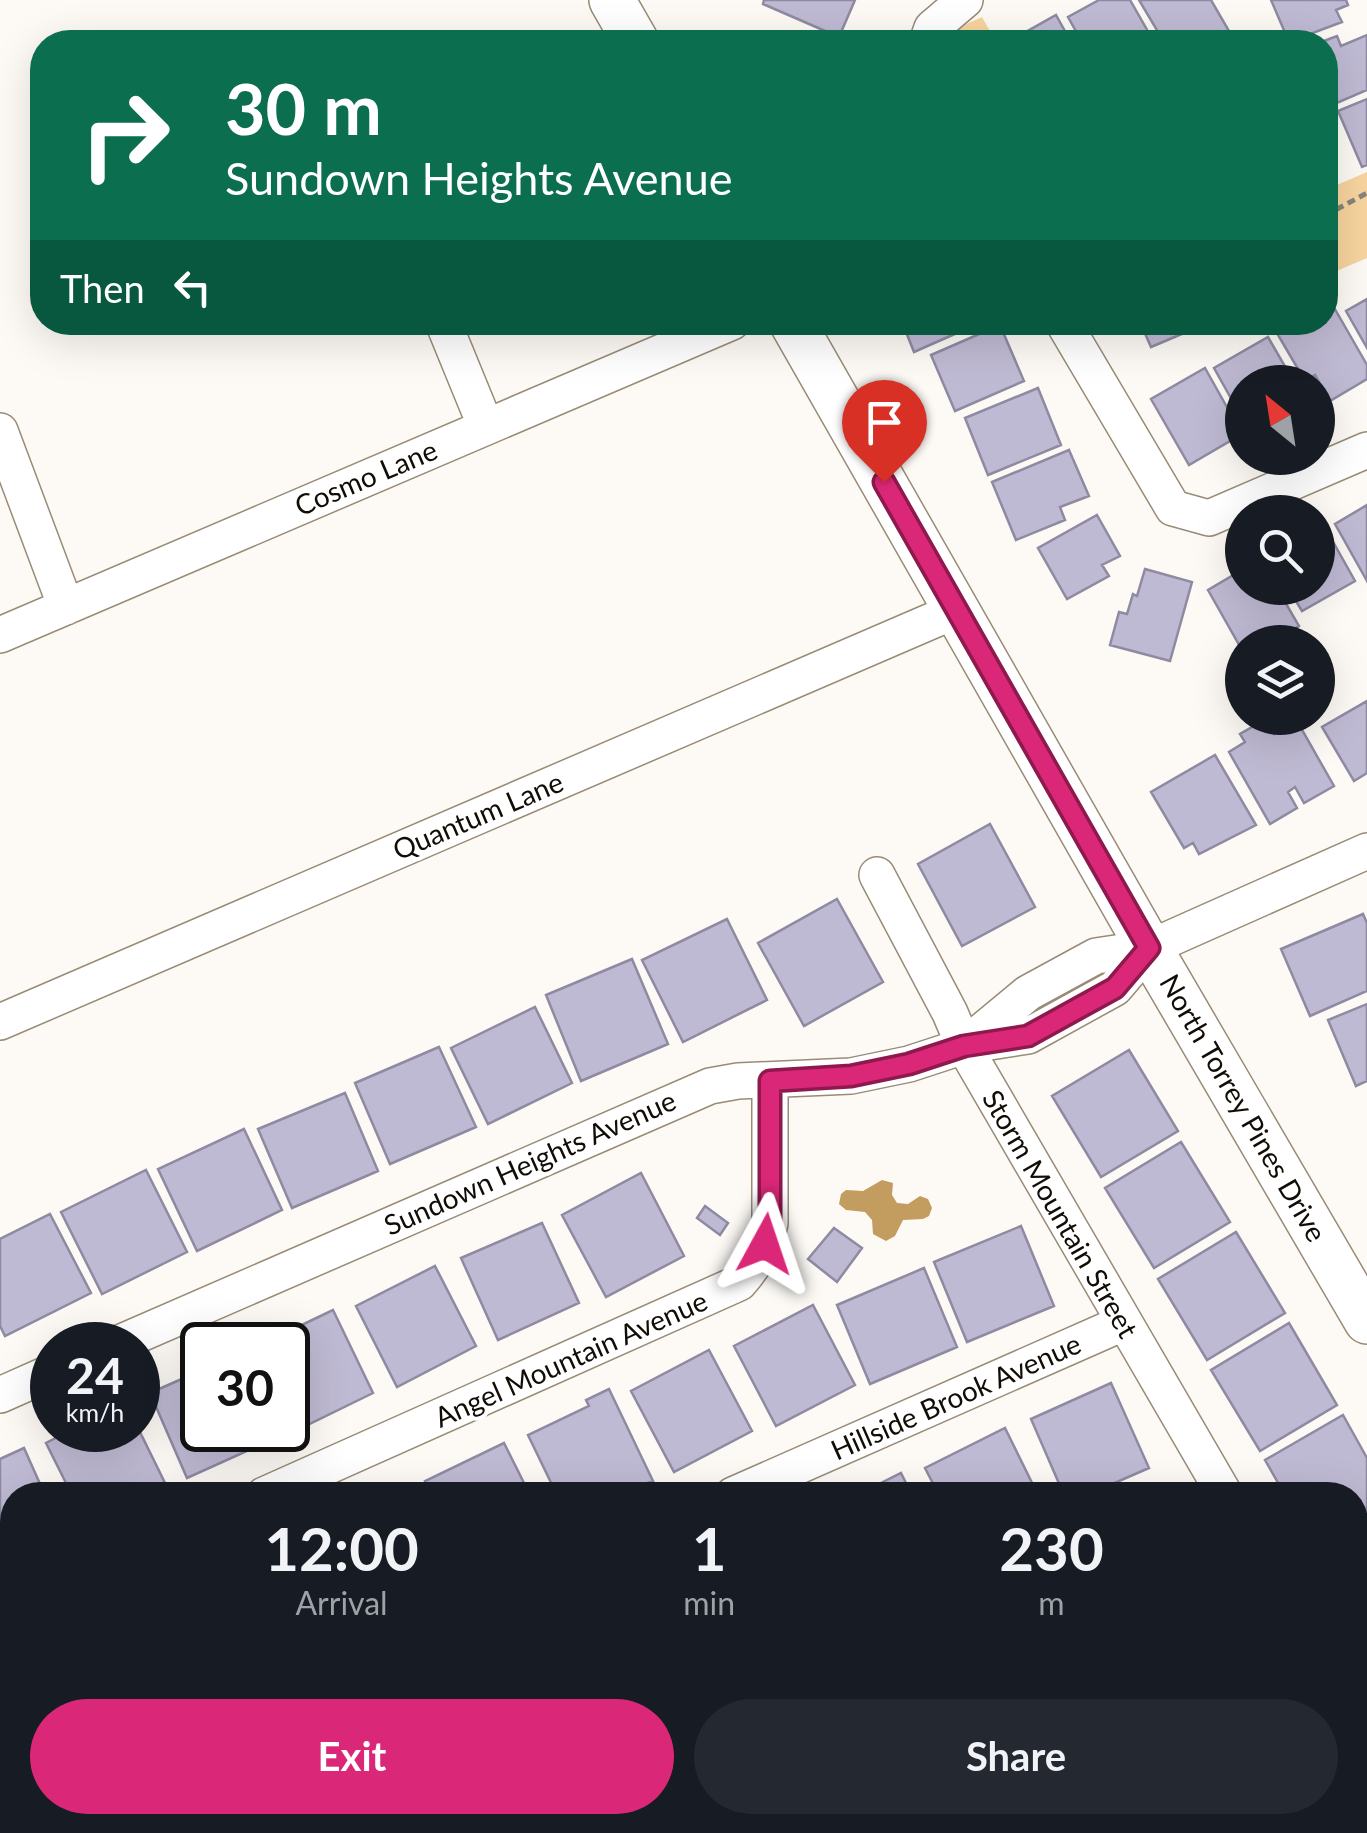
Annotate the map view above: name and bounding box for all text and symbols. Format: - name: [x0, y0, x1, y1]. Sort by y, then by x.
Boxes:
- text: 30 m: [225, 66, 382, 150]
- icon: right: [60, 70, 190, 200]
- text: Sundown Heights Avenue: [225, 151, 733, 205]
- icon: left: [165, 260, 220, 315]
- text: Then: [60, 265, 145, 311]
- north arrow: [1225, 365, 1335, 475]
- map controls: [1225, 365, 1335, 735]
- pin: [842, 380, 927, 483]
- icon: arrive: [857, 395, 912, 450]
- street label: Cosmo Lane: [289, 432, 442, 522]
- button: search: [1225, 495, 1335, 605]
- button: layers: [1225, 625, 1335, 735]
- street label: Quantum Lane: [387, 764, 568, 866]
- street label: North Torrey Pines Drive: [1153, 968, 1334, 1247]
- street label: Sundown Heights Avenue: [378, 1082, 681, 1242]
- street label: Storm Mountain Street: [976, 1084, 1146, 1343]
- position arrow: [713, 1192, 817, 1296]
- street label: Angel Mountain Avenue: [429, 1283, 712, 1434]
- speed limit sign: 30: [180, 1322, 310, 1452]
- street label: Hillside Brook Avenue: [825, 1326, 1086, 1467]
- text: 24: [66, 1345, 124, 1405]
- text: km/h: [66, 1397, 124, 1427]
- text: 12:00: [264, 1512, 419, 1584]
- text: 1: [692, 1512, 727, 1584]
- text: 230: [999, 1512, 1104, 1584]
- text: Arrival: [295, 1583, 388, 1622]
- text: min: [683, 1583, 735, 1622]
- text: m: [1038, 1583, 1065, 1622]
- button: Exit: [30, 1699, 674, 1814]
- button: Share: [694, 1699, 1338, 1814]

